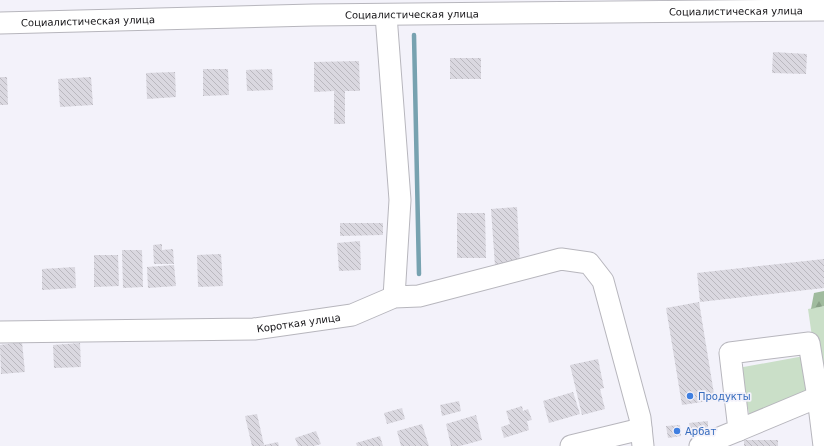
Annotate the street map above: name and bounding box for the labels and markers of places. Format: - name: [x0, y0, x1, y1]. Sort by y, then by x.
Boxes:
- marker: Продукты: [685, 391, 695, 401]
- place label: Продукты: [698, 391, 751, 402]
- marker: Арбат: [672, 426, 682, 436]
- place label: Арбат: [685, 426, 716, 437]

